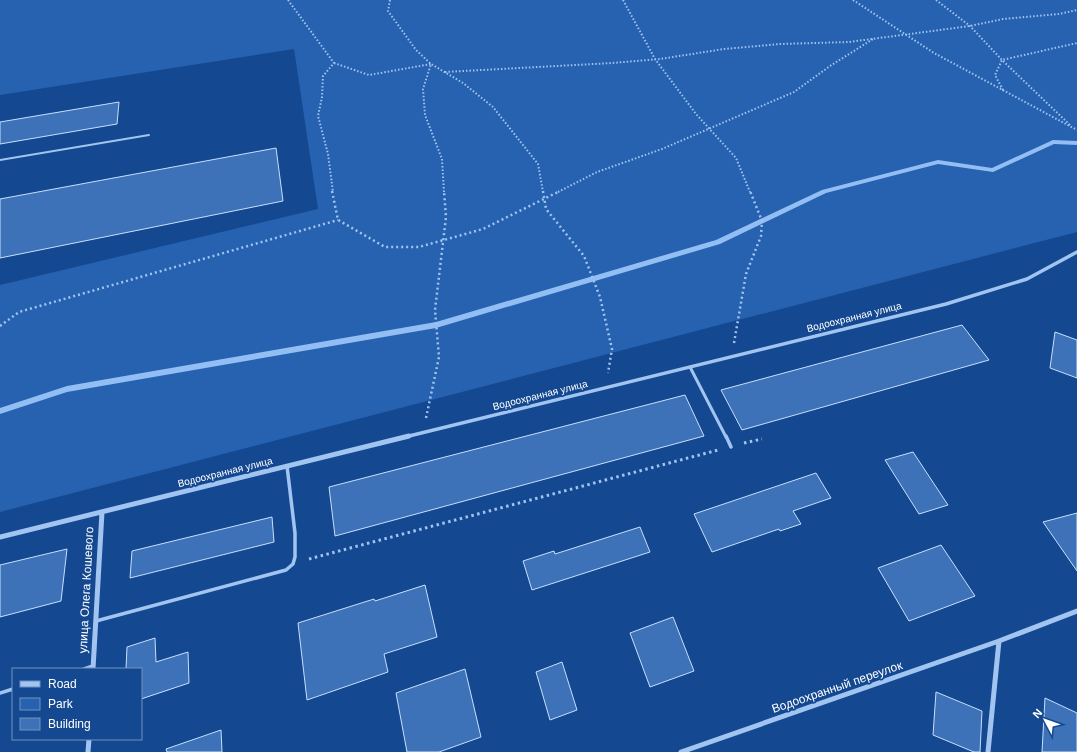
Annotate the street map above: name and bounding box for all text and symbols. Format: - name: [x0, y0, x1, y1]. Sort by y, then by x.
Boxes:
- street label: Водоохранная улица: [805, 300, 903, 334]
- street label: Водоохранная улица: [491, 378, 589, 412]
- street label: Водоохранная улица: [176, 455, 274, 489]
- street label: улица Олега Кошевого: [76, 526, 96, 654]
- street label: Водоохранный переулок: [770, 658, 905, 716]
- legend: [12, 668, 142, 740]
- text: Road: [48, 677, 77, 691]
- text: Park: [48, 697, 74, 711]
- north arrow: [1025, 700, 1065, 740]
- text: N: [1030, 706, 1045, 720]
- text: Building: [48, 717, 91, 731]

